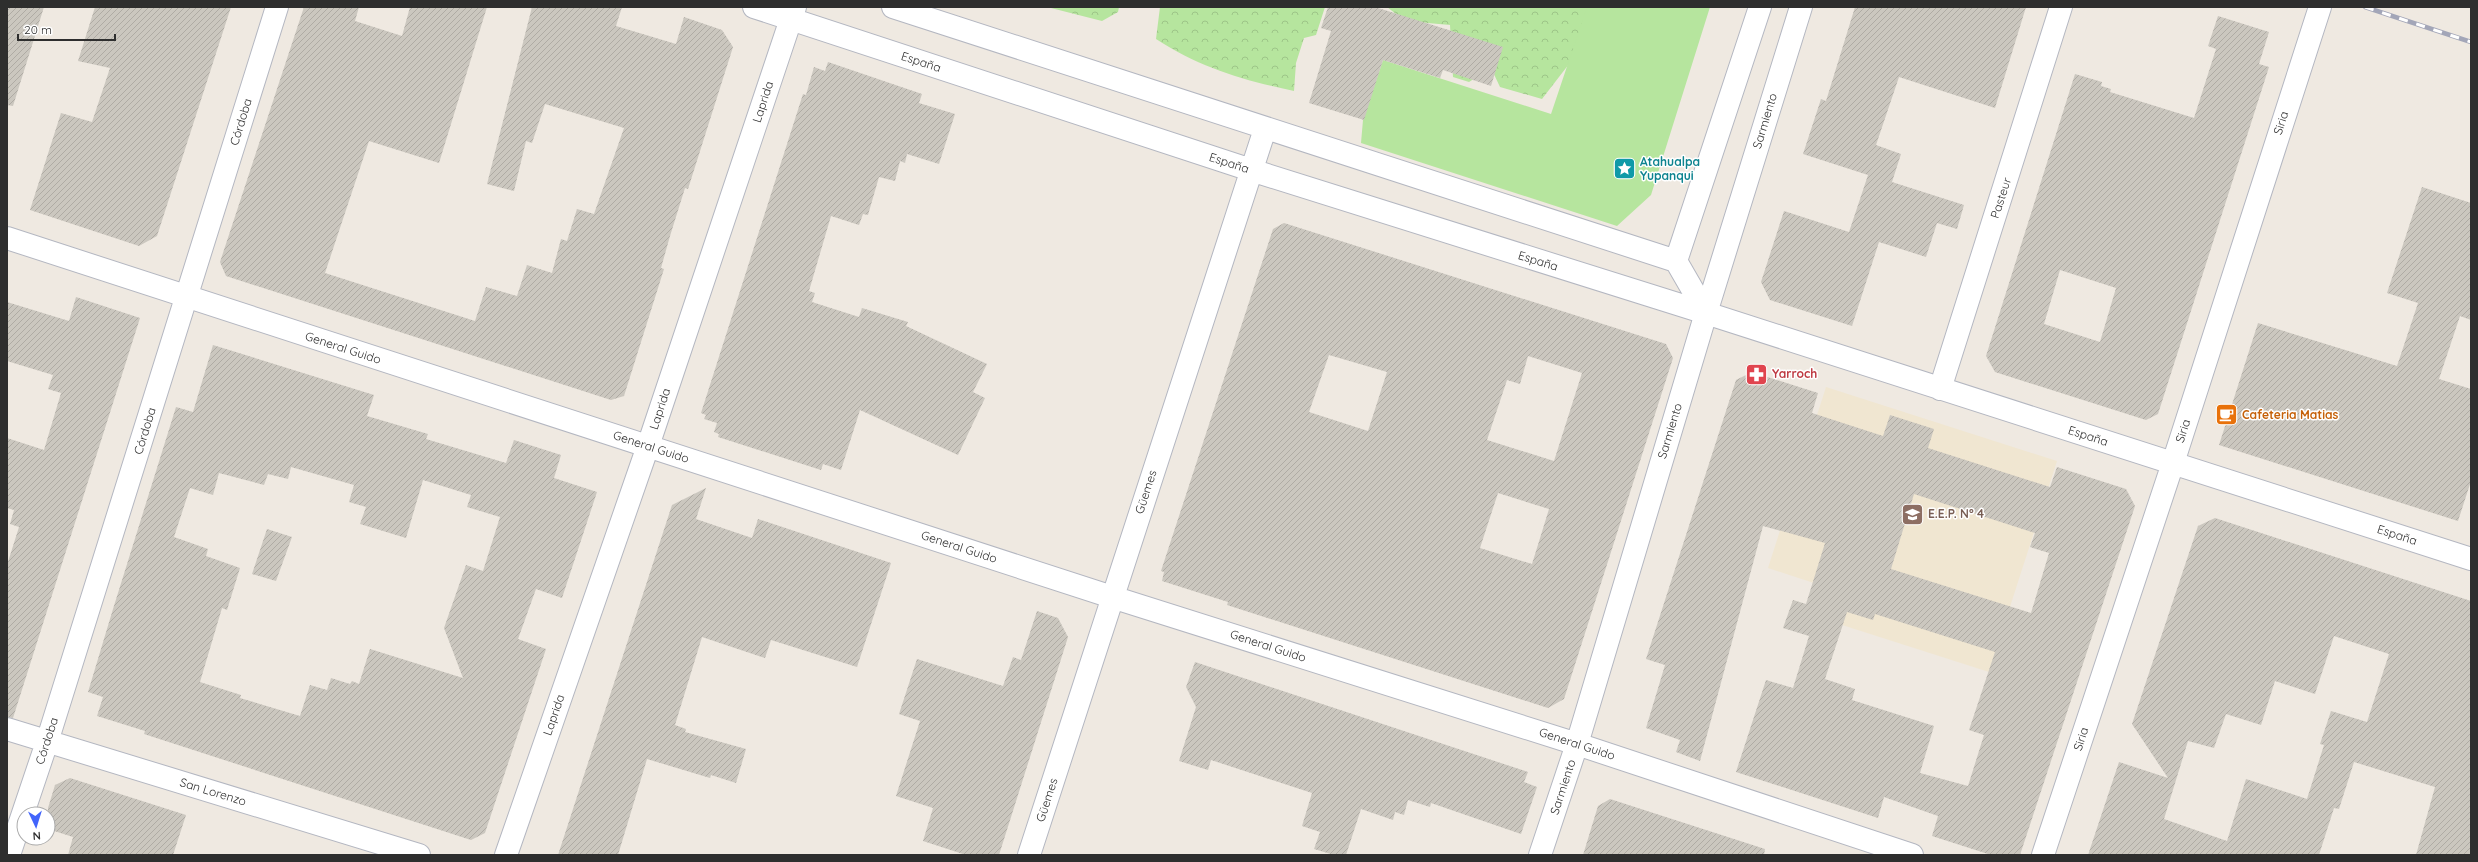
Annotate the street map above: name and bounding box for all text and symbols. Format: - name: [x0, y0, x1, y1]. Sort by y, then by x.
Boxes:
- scale bar: [18, 16, 115, 42]
- text: 20 m: [24, 22, 52, 37]
- street label: España: [899, 48, 943, 75]
- street label: Laprida: [749, 79, 776, 124]
- street label: Sarmiento: [1749, 91, 1780, 150]
- street label: Córdoba: [226, 96, 255, 147]
- street label: Siria: [2270, 109, 2291, 136]
- street label: España: [1207, 149, 1251, 176]
- place label: Atahualpa Yupanqui: [1640, 154, 1700, 183]
- place icon: Atahualpa Yupanqui: [1611, 156, 1637, 182]
- street label: Pasteur: [1987, 175, 2014, 220]
- street label: España: [1516, 247, 1560, 274]
- street label: General Guido: [303, 328, 383, 367]
- pharmacy icon: Yarroch: [1743, 361, 1769, 387]
- place label: Yarroch: [1772, 366, 1817, 381]
- street label: Laprida: [646, 386, 673, 431]
- street label: Sarmiento: [1654, 401, 1685, 460]
- cafe icon: Cafeteria Matias: [2213, 402, 2239, 428]
- street label: Córdoba: [130, 405, 159, 456]
- place label: Cafeteria Matias: [2242, 407, 2339, 422]
- street label: Siria: [2172, 417, 2193, 444]
- street label: España: [2066, 422, 2110, 449]
- street label: General Guido: [611, 427, 691, 466]
- street label: Güemes: [1131, 468, 1160, 516]
- school or university icon: E.E.P. N° 4: [1899, 501, 1925, 527]
- place label: E.E.P. N° 4: [1928, 506, 1984, 521]
- street label: España: [2375, 521, 2419, 548]
- street label: General Guido: [919, 527, 999, 566]
- street label: General Guido: [1228, 626, 1308, 665]
- street label: Laprida: [539, 692, 568, 737]
- street label: Córdoba: [32, 715, 61, 766]
- street label: General Guido: [1537, 724, 1617, 763]
- street label: Siria: [2070, 725, 2091, 752]
- street label: Sarmiento: [1547, 757, 1578, 816]
- street label: San Lorenzo: [178, 774, 248, 809]
- street label: Güemes: [1032, 776, 1061, 824]
- north arrow: [16, 806, 56, 846]
- text: N: [32, 829, 41, 843]

